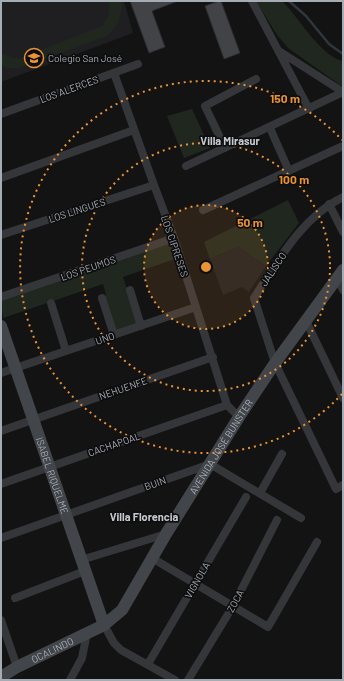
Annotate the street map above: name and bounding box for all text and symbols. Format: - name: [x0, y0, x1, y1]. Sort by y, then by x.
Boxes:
- school or university icon: Colegio San José: [23, 47, 45, 69]
- place label: Colegio San José: [48, 52, 122, 64]
- street label: LOS ALERCES: [38, 73, 100, 105]
- text: 150 m: [270, 91, 300, 105]
- district label: Villa Mirasur: [200, 134, 260, 147]
- text: 100 m: [279, 172, 309, 186]
- street label: LOS LINGUES: [47, 195, 107, 225]
- street label: LOS CIPRESES: [159, 214, 191, 278]
- text: 50 m: [237, 215, 263, 229]
- street label: JALISCO: [257, 250, 289, 288]
- street label: LOS PEUMOS: [59, 253, 117, 283]
- centre of rings: [199, 260, 213, 274]
- street label: UNO: [94, 329, 116, 347]
- street label: NEHUENFE: [97, 374, 149, 402]
- street label: AVENIDA JOSÉ BUNSTER: [187, 397, 255, 496]
- street label: CACHAPOAL: [86, 429, 142, 459]
- street label: ISABEL RIQUELME: [34, 435, 71, 515]
- street label: BUIN: [143, 474, 167, 492]
- district label: Villa Florencia: [110, 510, 178, 523]
- street label: VIGNOLA: [182, 560, 212, 600]
- street label: ZOCA: [224, 588, 246, 614]
- street label: OCALINDO: [29, 635, 75, 665]

